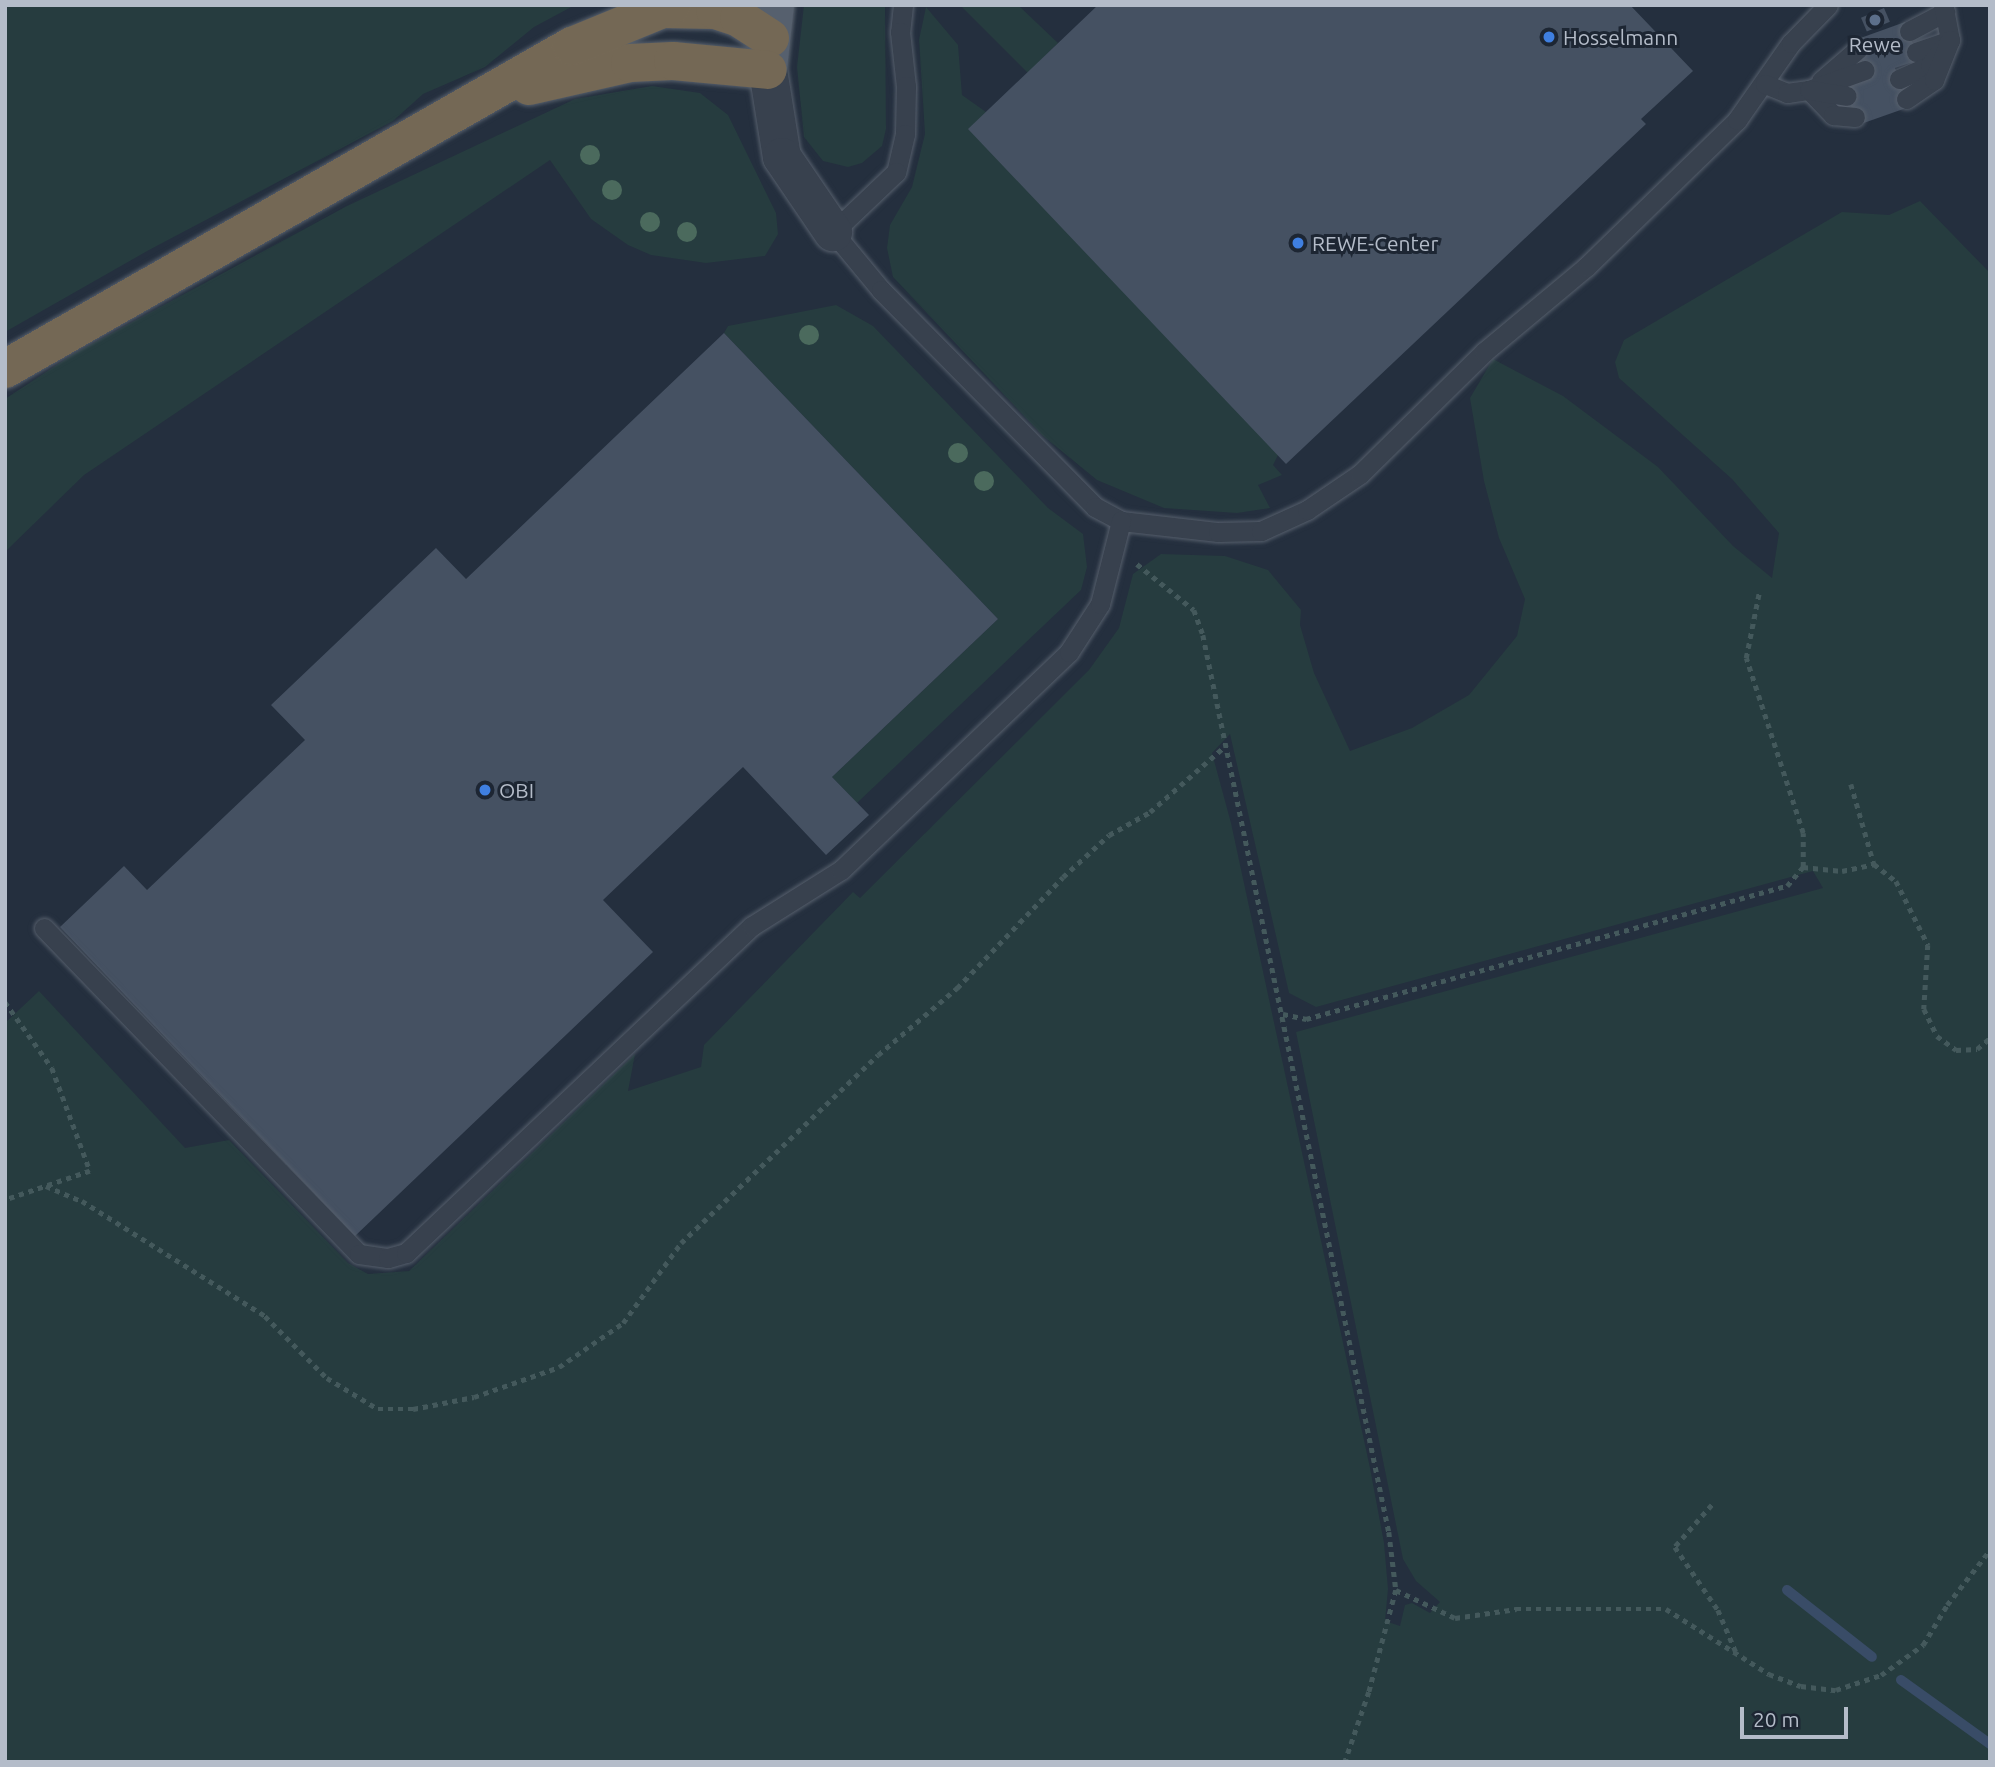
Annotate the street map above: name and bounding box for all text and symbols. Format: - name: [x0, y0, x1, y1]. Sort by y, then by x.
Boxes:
- marker: Rewe: [1867, 12, 1883, 28]
- place label: Hosselmann: [1563, 24, 1678, 50]
- marker: Hosselmann: [1541, 29, 1557, 45]
- place label: Rewe: [1849, 31, 1901, 57]
- place label: REWE-Center: [1312, 230, 1438, 256]
- marker: REWE-Center: [1290, 235, 1306, 251]
- place label: OBI: [499, 777, 534, 803]
- marker: OBI: [477, 782, 493, 798]
- scale bar: [1743, 1694, 1852, 1738]
- text: 20 m: [1753, 1707, 1800, 1731]

